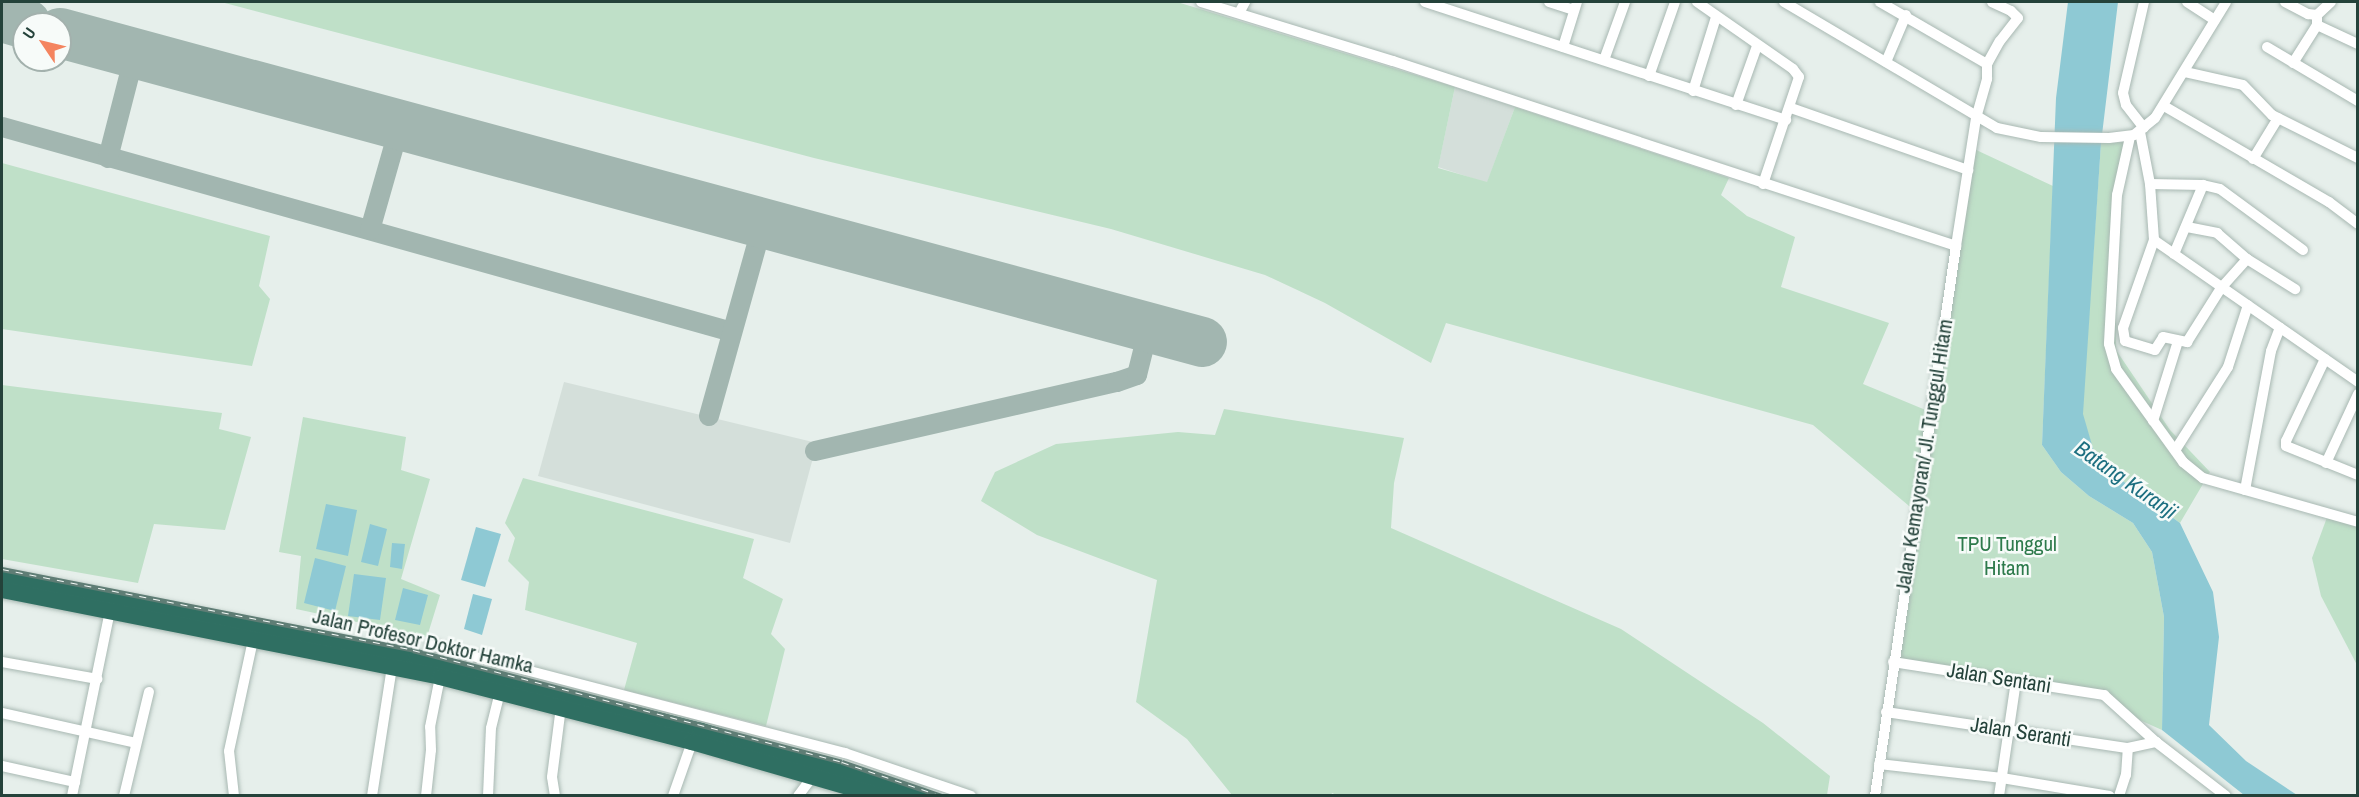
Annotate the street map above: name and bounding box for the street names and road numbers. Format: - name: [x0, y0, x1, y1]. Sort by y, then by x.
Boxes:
- street label: Jalan Kemayoran/ Jl. Tunggul Hitam: [1890, 317, 1958, 595]
- street label: Jalan Profesor Doktor Hamka: [310, 603, 536, 679]
- street label: Jalan Sentani: [1945, 657, 2053, 699]
- street label: Jalan Seranti: [1969, 712, 2073, 752]

